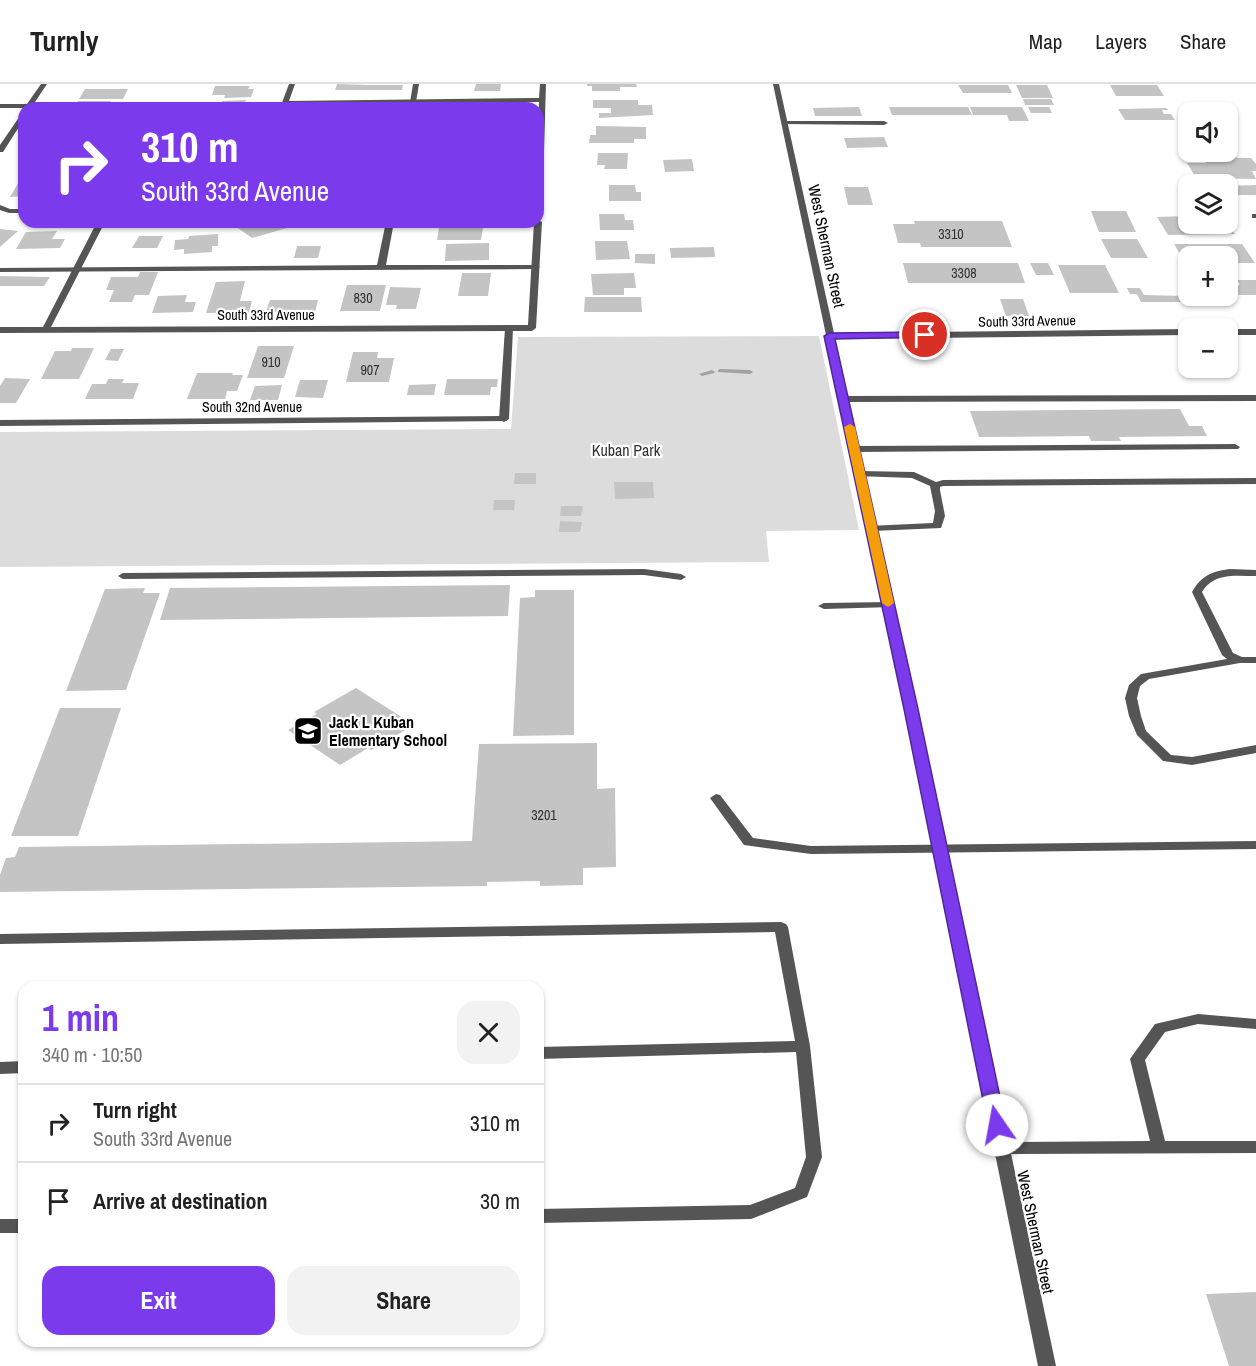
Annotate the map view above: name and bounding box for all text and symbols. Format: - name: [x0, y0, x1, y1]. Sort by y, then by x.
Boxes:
- text: Turnly: [30, 22, 99, 60]
- text: Map: [1029, 27, 1062, 56]
- text: Layers: [1095, 27, 1147, 56]
- text: Share: [1180, 27, 1226, 56]
- map controls: [1178, 102, 1238, 378]
- button: sound: [1178, 102, 1238, 162]
- text: 310 m: [141, 119, 239, 175]
- icon: right: [42, 126, 120, 204]
- text: South 33rd Avenue: [141, 173, 329, 209]
- button: layers: [1178, 174, 1238, 234]
- street label: West Sherman Street: [803, 182, 851, 310]
- house number: 3310: [938, 225, 964, 243]
- button: +: [1178, 246, 1238, 306]
- house number: 3308: [951, 264, 977, 282]
- house number: 830: [353, 289, 373, 307]
- street label: South 33rd Avenue: [217, 306, 315, 324]
- pin: [899, 309, 950, 360]
- street label: South 33rd Avenue: [978, 311, 1076, 331]
- icon: arrive: [908, 318, 941, 351]
- button: −: [1178, 318, 1238, 378]
- house number: 910: [261, 353, 281, 371]
- house number: 907: [360, 361, 380, 379]
- street label: South 32nd Avenue: [202, 398, 302, 416]
- park label: Kuban Park: [592, 439, 661, 461]
- place label: Jack L Kuban Elementary School: [329, 711, 447, 751]
- school or university icon: Jack L Kuban Elementary School: [292, 715, 324, 747]
- house number: 3201: [531, 806, 557, 824]
- text: 1 min: [42, 994, 119, 1042]
- button: close: [457, 1001, 520, 1064]
- text: 340 m · 10:50: [42, 1041, 142, 1068]
- position arrow: [965, 1093, 1029, 1157]
- text: Turn right: [93, 1095, 177, 1125]
- icon: right: [42, 1107, 75, 1140]
- text: 310 m: [470, 1108, 520, 1138]
- text: South 33rd Avenue: [93, 1125, 232, 1152]
- street label: West Sherman Street: [1012, 1168, 1060, 1296]
- icon: arrive: [42, 1185, 75, 1218]
- text: Arrive at destination: [93, 1186, 267, 1216]
- text: 30 m: [480, 1186, 520, 1216]
- button: Exit: [42, 1266, 275, 1335]
- button: Share: [287, 1266, 520, 1335]

